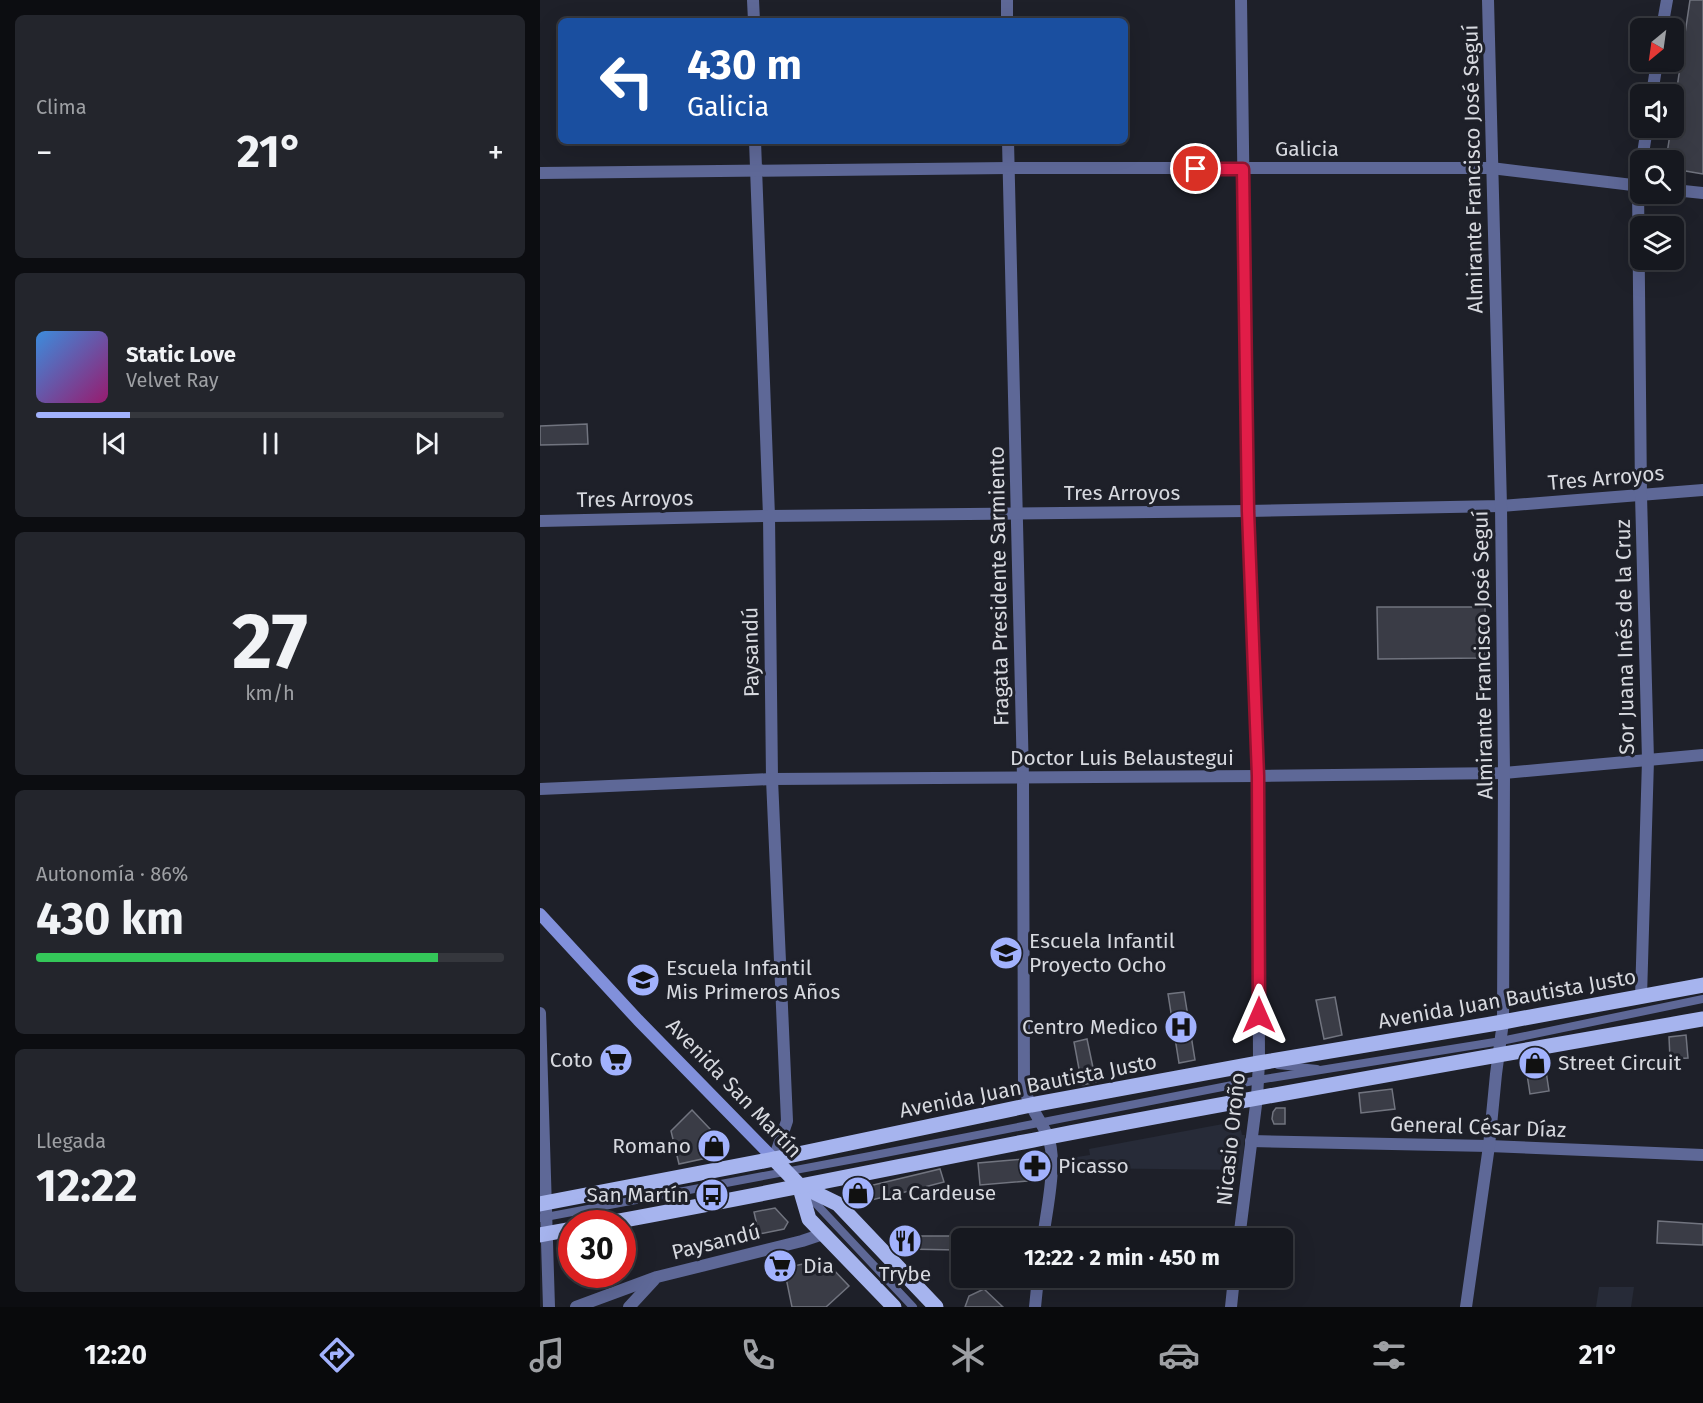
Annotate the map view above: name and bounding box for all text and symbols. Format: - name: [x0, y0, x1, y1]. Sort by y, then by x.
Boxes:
- north arrow: [1630, 18, 1684, 72]
- map controls: [1630, 18, 1684, 270]
- street label: Almirante Francisco José Seguí: [1457, 24, 1489, 314]
- text: 430 m: [687, 40, 802, 90]
- icon: left: [588, 42, 666, 120]
- button: sound: [1630, 84, 1684, 138]
- text: Galicia: [687, 91, 769, 123]
- text: Clima: [36, 95, 87, 119]
- text: 21°: [237, 125, 303, 179]
- text: −: [36, 133, 53, 173]
- text: +: [488, 133, 504, 173]
- street label: Galicia: [1275, 136, 1339, 162]
- pin: [1170, 143, 1221, 194]
- button: search: [1630, 150, 1684, 204]
- icon: arrive: [1179, 152, 1212, 185]
- button: layers: [1630, 216, 1684, 270]
- text: Static Love: [126, 341, 236, 368]
- text: Velvet Ray: [126, 368, 219, 392]
- icon: previous: [98, 427, 131, 460]
- icon: pause: [254, 427, 287, 460]
- icon: next: [410, 427, 443, 460]
- street label: Fragata Presidente Sarmiento: [984, 446, 1014, 726]
- street label: Tres Arroyos: [1547, 460, 1665, 496]
- street label: Tres Arroyos: [1064, 480, 1181, 506]
- street label: Tres Arroyos: [576, 485, 694, 513]
- street label: Almirante Francisco José Seguí: [1467, 510, 1499, 800]
- street label: Sor Juana Inés de la Cruz: [1610, 519, 1640, 755]
- text: 27: [232, 595, 308, 689]
- street label: Paysandú: [737, 607, 765, 697]
- text: km/h: [245, 681, 295, 705]
- street label: Doctor Luis Belaustegui: [1010, 745, 1234, 771]
- text: Autonomía · 86%: [36, 862, 188, 886]
- text: 430 km: [36, 892, 184, 946]
- place label: Escuela Infantil Proyecto Ocho: [1029, 928, 1175, 978]
- school or university icon: Escuela Infantil Proyecto Ocho: [988, 935, 1024, 971]
- place label: Escuela Infantil Mis Primeros Años: [666, 955, 841, 1005]
- school or university icon: Escuela Infantil Mis Primeros Años: [625, 962, 661, 998]
- street label: Avenida Juan Bautista Justo: [1376, 963, 1638, 1035]
- position arrow: [1227, 983, 1291, 1047]
- hospital icon: Centro Medico: [1163, 1009, 1199, 1045]
- street label: Avenida San Martín: [661, 1013, 807, 1163]
- place label: Centro Medico: [1022, 1014, 1158, 1040]
- supermarket icon: Coto: [598, 1042, 634, 1078]
- shop icon: Street Circuit: [1517, 1045, 1553, 1081]
- place label: Coto: [550, 1047, 593, 1073]
- street label: Avenida Juan Bautista Justo: [897, 1048, 1159, 1124]
- place label: Street Circuit: [1558, 1050, 1682, 1076]
- street label: Nicasio Oroño: [1211, 1071, 1251, 1207]
- street label: General César Díaz: [1389, 1111, 1567, 1143]
- shop icon: Romano: [696, 1128, 732, 1164]
- text: Llegada: [36, 1129, 106, 1153]
- place label: Romano: [612, 1133, 691, 1159]
- pharmacy icon: Picasso: [1017, 1148, 1053, 1184]
- place label: Picasso: [1058, 1153, 1129, 1179]
- text: 12:22: [36, 1159, 137, 1213]
- shop icon: La Cardeuse: [840, 1175, 876, 1211]
- bus stop icon: San Martín: [694, 1177, 730, 1213]
- place label: La Cardeuse: [881, 1180, 996, 1206]
- place label: San Martín: [587, 1182, 689, 1208]
- speed limit sign: 30: [558, 1210, 636, 1288]
- street label: Paysandú: [669, 1218, 763, 1266]
- restaurant icon: Trybe: [887, 1223, 923, 1259]
- text: 12:22 · 2 min · 450 m: [1024, 1244, 1220, 1271]
- supermarket icon: Dia: [762, 1248, 798, 1284]
- place label: Dia: [803, 1253, 834, 1279]
- place label: Trybe: [879, 1261, 931, 1287]
- icon: directions: [316, 1334, 358, 1376]
- icon: music: [526, 1334, 568, 1376]
- icon: phone: [737, 1334, 779, 1376]
- icon: climate: [947, 1334, 989, 1376]
- icon: car: [1158, 1334, 1200, 1376]
- icon: filters: [1368, 1334, 1410, 1376]
- text: 12:20: [84, 1339, 147, 1371]
- text: 21°: [1579, 1339, 1619, 1371]

